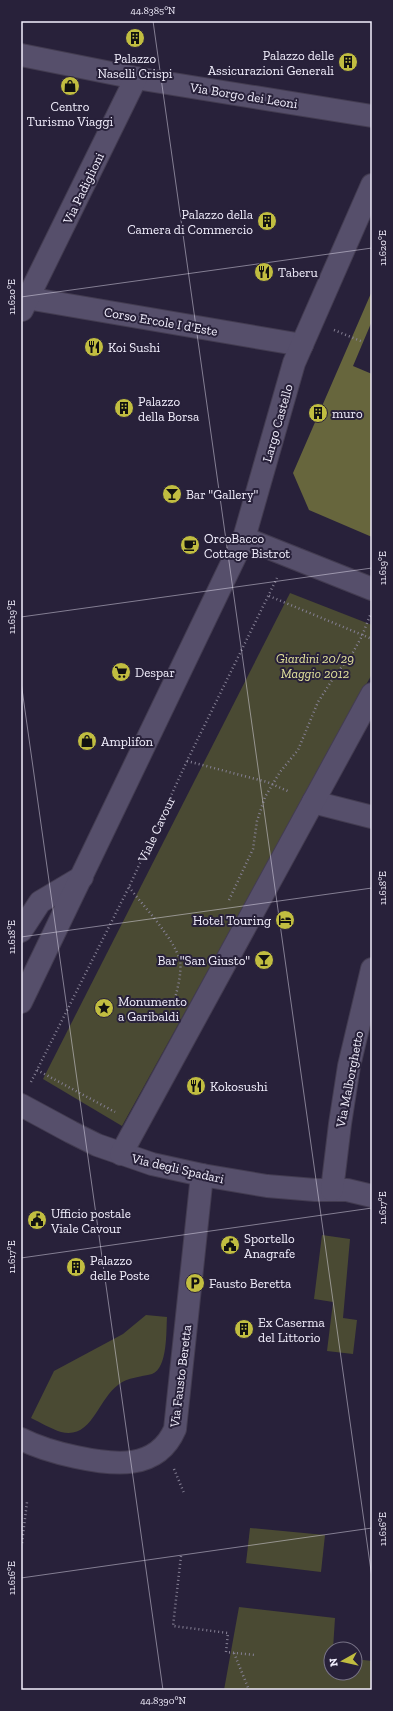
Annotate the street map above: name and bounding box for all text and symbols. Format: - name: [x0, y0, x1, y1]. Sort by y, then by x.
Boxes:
- text: 44.8385°N: [131, 5, 176, 17]
- building icon: Palazzo Naselli Crispi: [124, 27, 146, 49]
- place label: Palazzo delle Assicurazioni Generali: [208, 48, 334, 78]
- place label: Palazzo Naselli Crispi: [98, 51, 173, 81]
- building icon: Palazzo delle Assicurazioni Generali: [337, 51, 359, 73]
- shop icon: Centro Turismo Viaggi: [59, 75, 81, 97]
- street label: Via Borgo dei Leoni: [188, 79, 299, 111]
- place label: Centro Turismo Viaggi: [27, 99, 114, 129]
- street label: Via Padiglioni: [59, 150, 107, 227]
- place label: Palazzo della Camera di Commercio: [127, 207, 254, 237]
- building icon: Palazzo della Camera di Commercio: [256, 210, 278, 232]
- text: 11.620°E: [377, 230, 389, 266]
- restaurant icon: Taberu: [253, 261, 275, 283]
- place label: Taberu: [278, 265, 318, 280]
- text: 11.620°E: [6, 279, 18, 315]
- street label: Corso Ercole I d'Este: [103, 304, 219, 339]
- restaurant icon: Koi Sushi: [83, 336, 105, 358]
- place label: Koi Sushi: [108, 340, 161, 355]
- street label: Largo Castello: [259, 382, 296, 464]
- place label: Palazzo della Borsa: [138, 394, 200, 424]
- building icon: Palazzo della Borsa: [113, 397, 135, 419]
- building icon: muro: [307, 402, 329, 424]
- place label: muro: [332, 406, 363, 421]
- bar icon: Bar "Gallery": [161, 483, 183, 505]
- place label: Bar "Gallery": [186, 487, 259, 502]
- place label: OrcoBacco Cottage Bistrot: [204, 531, 290, 561]
- cafe icon: OrcoBacco Cottage Bistrot: [179, 534, 201, 556]
- text: 11.619°E: [377, 551, 389, 585]
- text: 11.619°E: [6, 600, 18, 634]
- park label: Giardini 20/29 Maggio 2012: [276, 651, 354, 681]
- supermarket icon: Despar: [110, 661, 132, 683]
- place label: Despar: [135, 665, 175, 680]
- shop icon: Amplifon: [76, 730, 98, 752]
- place label: Amplifon: [101, 734, 154, 749]
- street label: Viale Cavour: [134, 794, 178, 865]
- text: 11.618°E: [377, 871, 389, 905]
- hotel icon: Hotel Touring: [274, 909, 296, 931]
- place label: Hotel Touring: [193, 913, 271, 928]
- text: 11.618°E: [6, 920, 18, 954]
- bar icon: Bar "San Giusto": [253, 949, 275, 971]
- place label: Bar "San Giusto": [157, 953, 250, 968]
- place label: Monumento a Garibaldi: [118, 994, 187, 1024]
- place icon: Monumento a Garibaldi: [93, 997, 115, 1019]
- street label: Via Malborghetto: [333, 1029, 366, 1130]
- restaurant icon: Kokosushi: [185, 1075, 207, 1097]
- place label: Kokosushi: [210, 1079, 268, 1094]
- street label: Via degli Spadari: [129, 1150, 226, 1186]
- text: 11.617°E: [377, 1191, 389, 1225]
- place label: Ufficio postale Viale Cavour: [50, 1206, 131, 1236]
- public building icon: Ufficio postale Viale Cavour: [26, 1209, 48, 1231]
- place label: Sportello Anagrafe: [244, 1231, 295, 1261]
- public building icon: Sportello Anagrafe: [219, 1234, 241, 1256]
- text: 11.617°E: [6, 1240, 18, 1274]
- place label: Palazzo delle Poste: [90, 1253, 150, 1283]
- building icon: Palazzo delle Poste: [65, 1256, 87, 1278]
- parking icon: Fausto Beretta: [184, 1272, 206, 1294]
- place label: Fausto Beretta: [209, 1276, 292, 1291]
- place label: Ex Caserma del Littorio: [258, 1315, 325, 1345]
- building icon: Ex Caserma del Littorio: [233, 1318, 255, 1340]
- street label: Via Fausto Beretta: [167, 1323, 194, 1429]
- text: 11.616°E: [377, 1512, 389, 1546]
- text: 11.616°E: [6, 1561, 18, 1595]
- north arrow: [323, 1641, 363, 1681]
- text: N: [326, 1657, 341, 1667]
- text: 44.8390°N: [140, 1695, 186, 1707]

